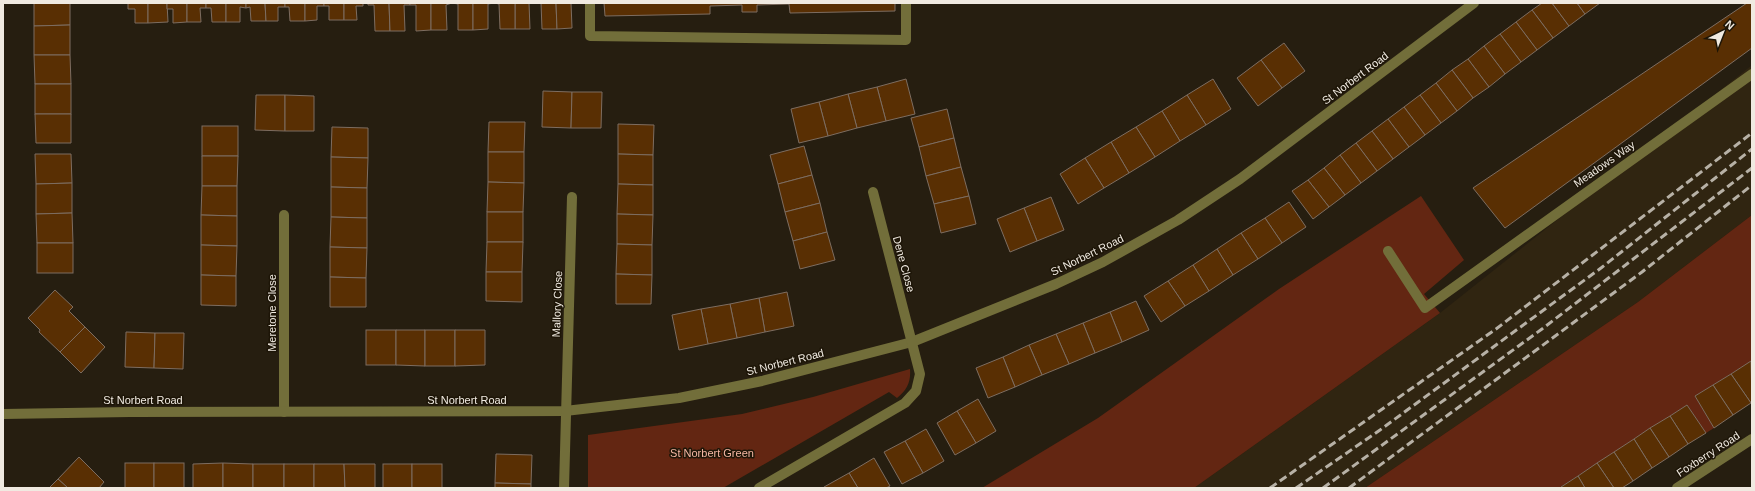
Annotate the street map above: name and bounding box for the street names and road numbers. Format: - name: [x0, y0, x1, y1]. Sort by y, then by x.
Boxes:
- street label: St Norbert Road: [1320, 49, 1390, 107]
- street label: Meadows Way: [1571, 138, 1637, 189]
- street label: St Norbert Road: [1049, 232, 1125, 278]
- street label: Dene Close: [891, 235, 917, 293]
- street label: Mallory Close: [550, 270, 564, 338]
- street label: Meretone Close: [266, 274, 278, 352]
- street label: St Norbert Road: [745, 347, 825, 377]
- street label: St Norbert Road: [103, 394, 183, 406]
- street label: St Norbert Road: [427, 394, 507, 406]
- street label: Foxberry Road: [1674, 429, 1742, 479]

